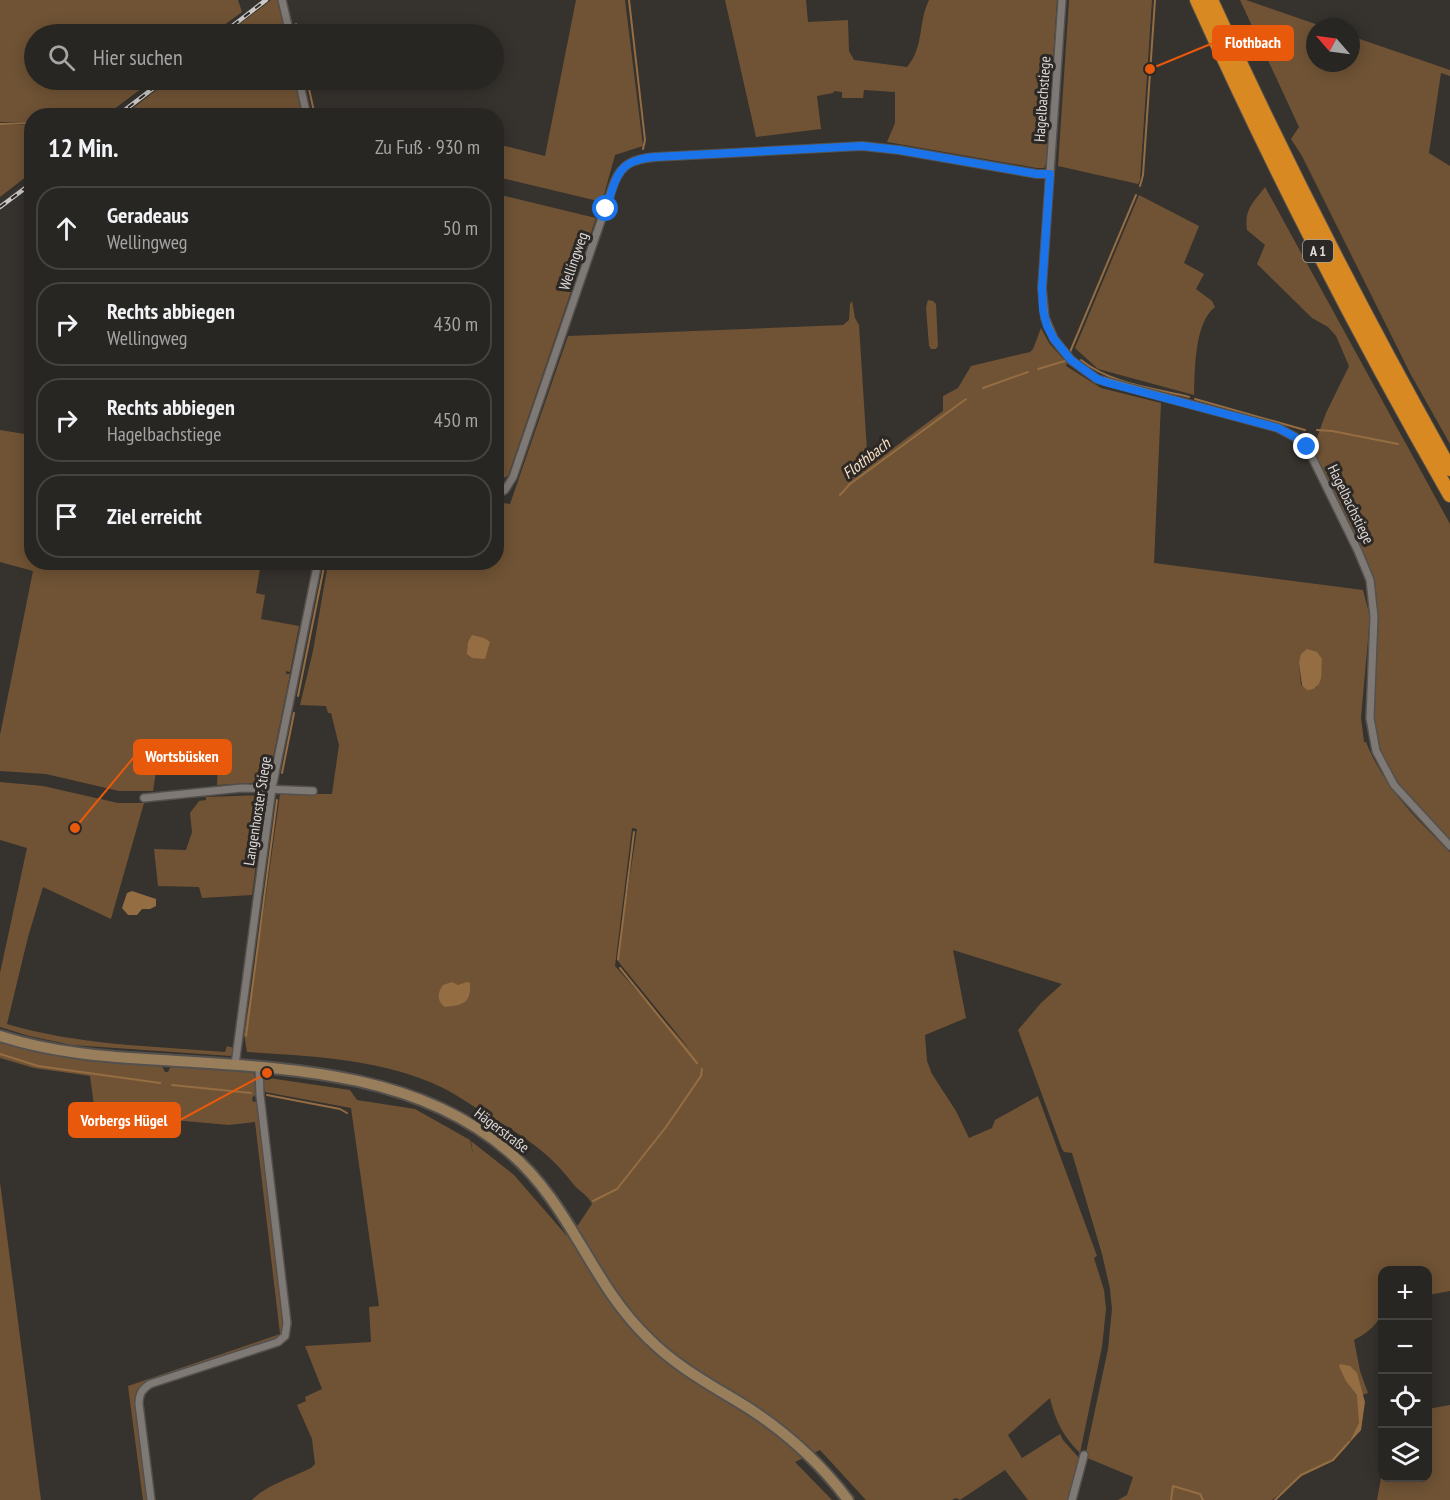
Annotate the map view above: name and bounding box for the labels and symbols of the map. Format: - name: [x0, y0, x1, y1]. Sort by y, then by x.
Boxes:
- north arrow: [1306, 18, 1360, 72]
- callout: Flothbach: [1213, 26, 1293, 60]
- text: Flothbach: [1225, 32, 1281, 52]
- street label: Hagelbachstiege: [1030, 56, 1054, 142]
- route start: [592, 195, 618, 221]
- street label: Wellingweg: [554, 229, 592, 293]
- road number: A 1: [1303, 240, 1333, 262]
- water label: Flothbach: [838, 433, 894, 483]
- route end: [1293, 433, 1319, 459]
- street label: Hagelbachstiege: [1324, 461, 1378, 547]
- callout: Wortsbüsken: [134, 740, 231, 774]
- text: Wortsbüsken: [144, 746, 219, 766]
- street label: Langenhorster Stiege: [239, 755, 275, 867]
- callout: Vorbergs Hügel: [69, 1103, 180, 1137]
- street label: Hägerstraße: [471, 1103, 533, 1157]
- text: Vorbergs Hügel: [80, 1110, 168, 1130]

